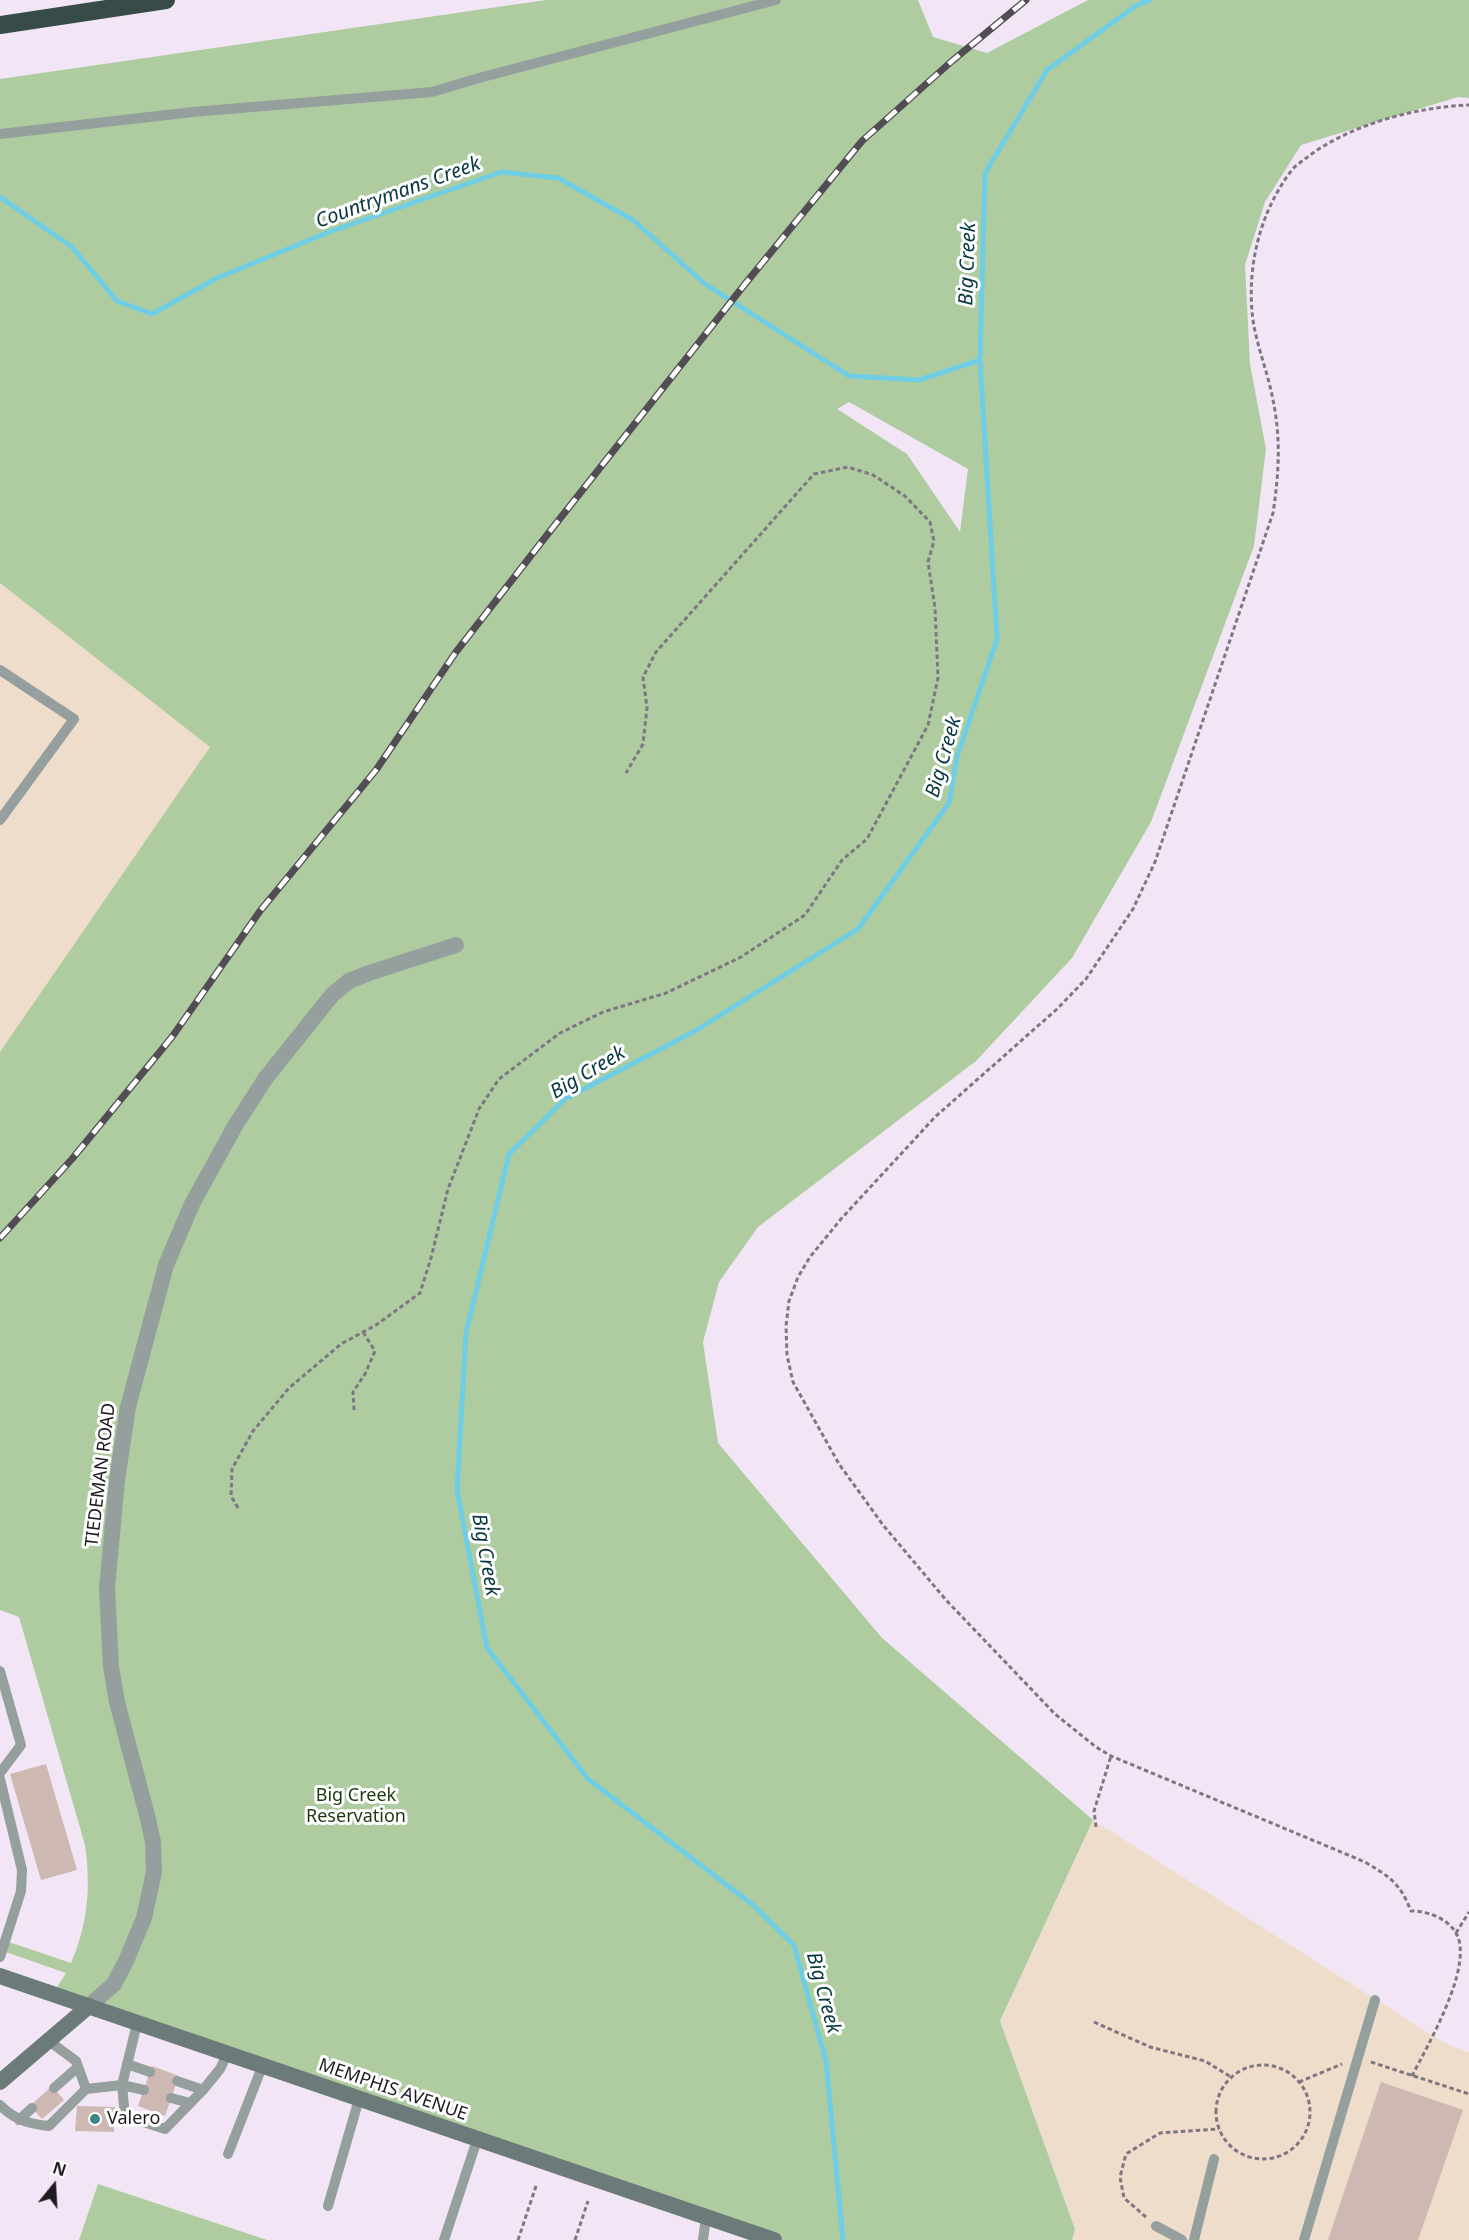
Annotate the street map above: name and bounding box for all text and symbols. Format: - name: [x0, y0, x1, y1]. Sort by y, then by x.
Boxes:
- water label: Countrymans Creek: [312, 152, 484, 234]
- water label: Big Creek: [955, 222, 981, 306]
- water label: Big Creek: [921, 714, 967, 800]
- water label: Big Creek: [546, 1041, 630, 1105]
- street label: TIEDEMAN ROAD: [81, 1402, 121, 1548]
- water label: Big Creek: [466, 1512, 504, 1598]
- park label: Big Creek Reservation: [306, 1785, 406, 1828]
- water label: Big Creek: [801, 1950, 845, 2036]
- street label: MEMPHIS AVENUE: [316, 2054, 470, 2126]
- place label: Valero: [107, 2108, 160, 2130]
- marker: Valero: [88, 2112, 102, 2126]
- north arrow: [24, 2156, 84, 2216]
- text: N: [50, 2156, 69, 2181]

